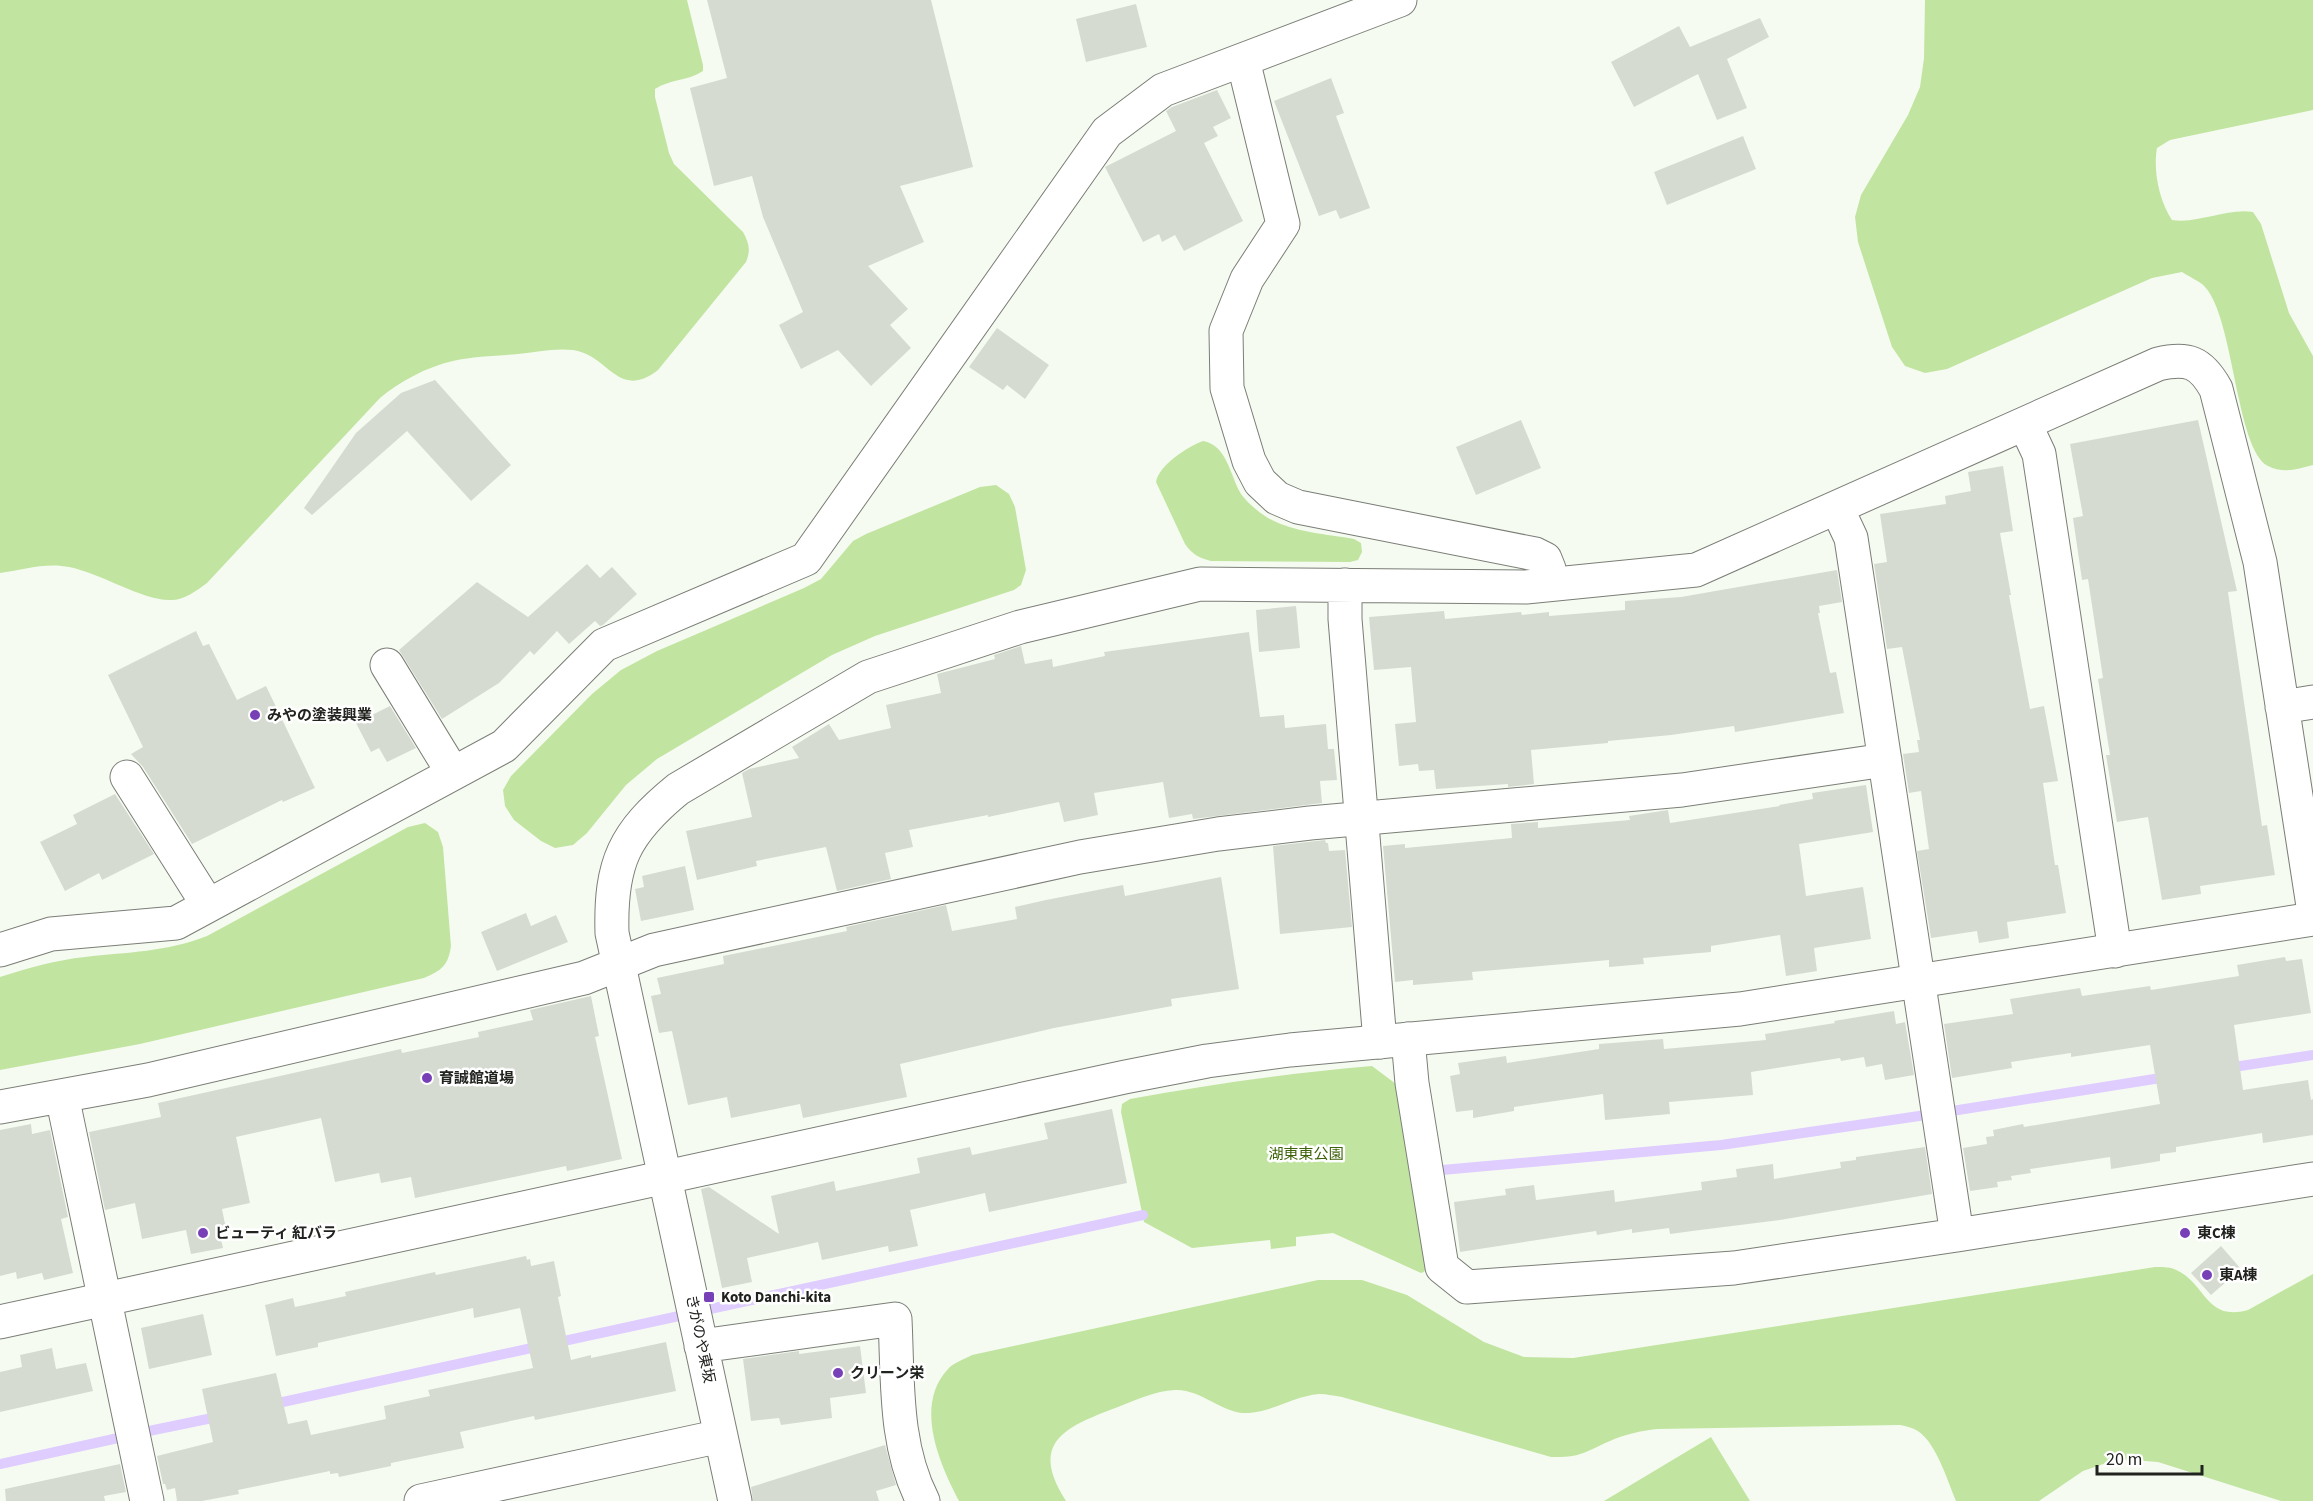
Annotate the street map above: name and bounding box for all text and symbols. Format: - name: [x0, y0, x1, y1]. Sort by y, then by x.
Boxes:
- place label: みやの塗装興業: [267, 705, 372, 726]
- marker: みやの塗装興業: [248, 708, 262, 722]
- place label: 育誠館道場: [439, 1068, 514, 1089]
- marker: 育誠館道場: [420, 1071, 434, 1085]
- park label: 湖東東公園: [1268, 1144, 1344, 1165]
- place label: ビューティ 紅バラ: [215, 1223, 337, 1244]
- place label: 東C棟: [2197, 1223, 2236, 1244]
- marker: ビューティ 紅バラ: [196, 1226, 210, 1240]
- marker: 東C棟: [2178, 1226, 2192, 1240]
- place label: 東A棟: [2219, 1265, 2258, 1286]
- marker: 東A棟: [2200, 1268, 2214, 1282]
- place label: Koto Danchi-kita: [721, 1287, 831, 1308]
- marker: Koto Danchi-kita: [702, 1290, 716, 1304]
- street label: きがのや東坂: [680, 1293, 720, 1385]
- place label: クリーン栄: [850, 1363, 924, 1384]
- marker: クリーン栄: [831, 1366, 845, 1380]
- scale bar: [2097, 1438, 2202, 1476]
- text: 20 m: [2106, 1447, 2142, 1472]

